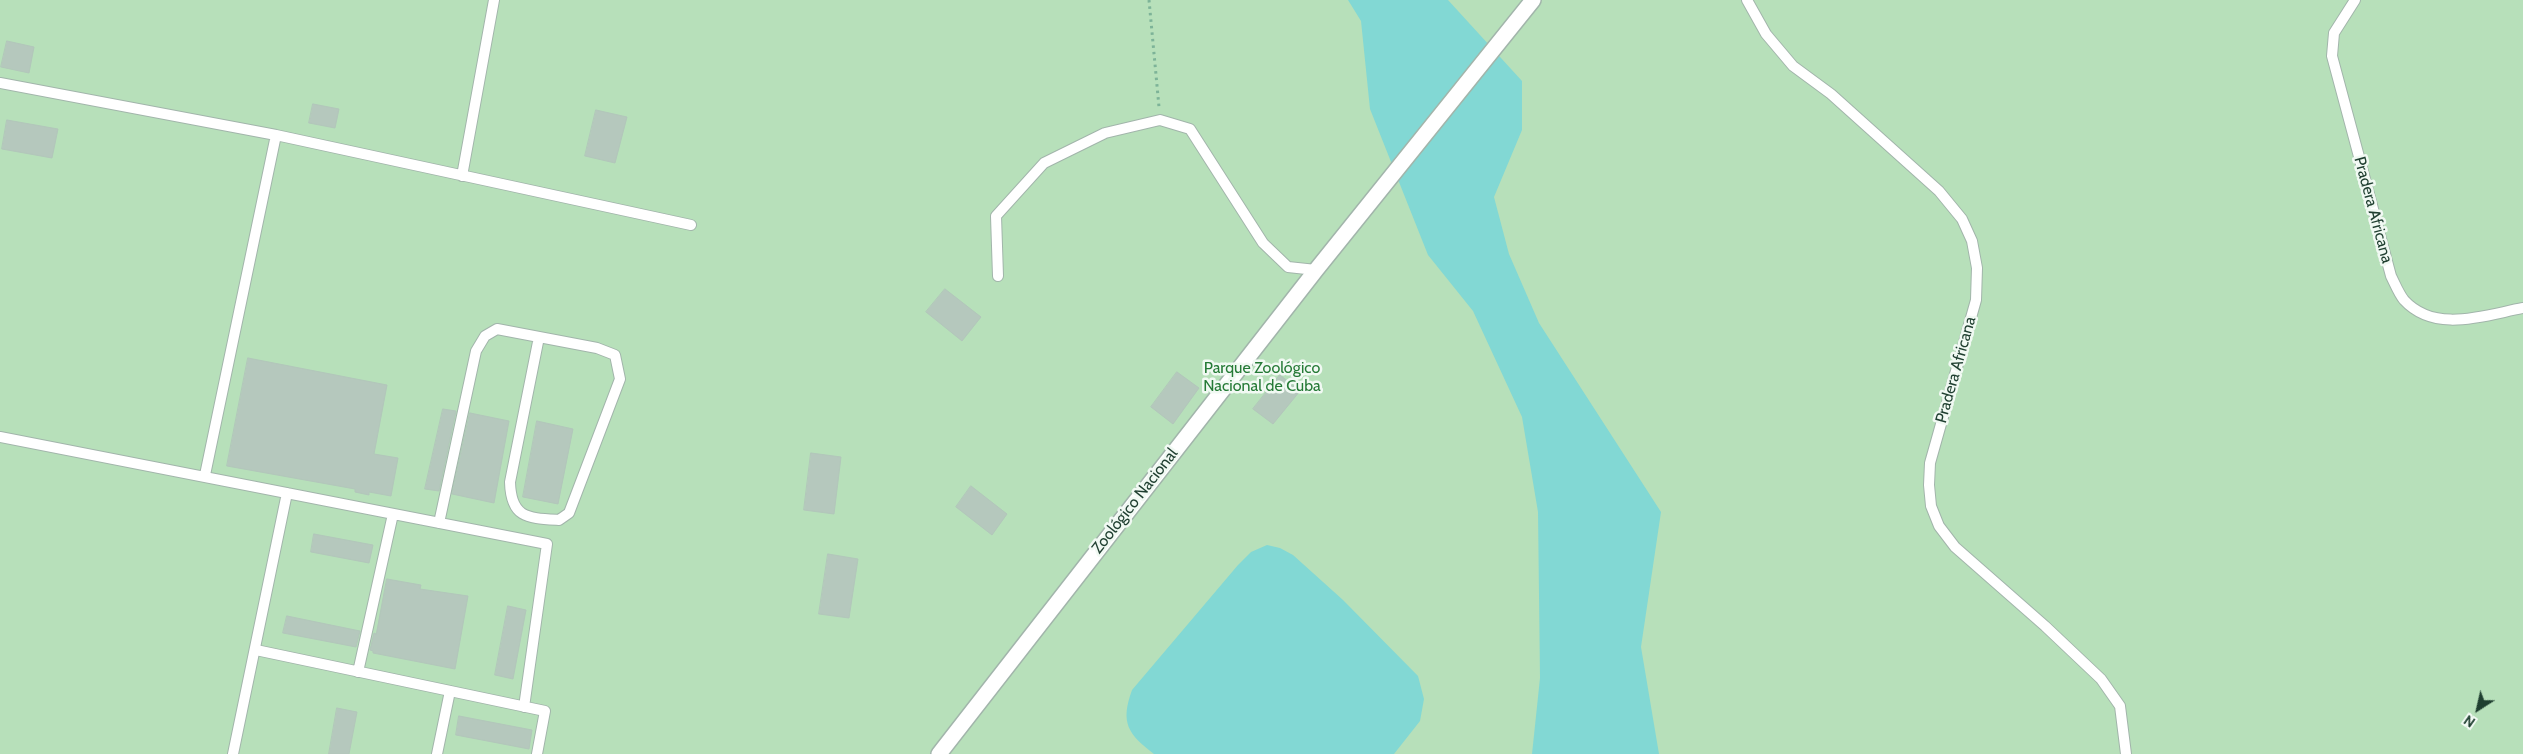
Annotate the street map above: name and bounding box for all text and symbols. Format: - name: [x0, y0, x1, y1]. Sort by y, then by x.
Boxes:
- street label: Pradera Africana: [2350, 154, 2396, 266]
- street label: Pradera Africana: [1932, 315, 1980, 425]
- park label: Parque Zoológico Nacional de Cuba: [1203, 358, 1321, 396]
- street label: Zoológico Nacional: [1088, 445, 1182, 557]
- north arrow: [2453, 684, 2503, 734]
- text: N: [2460, 711, 2479, 732]

